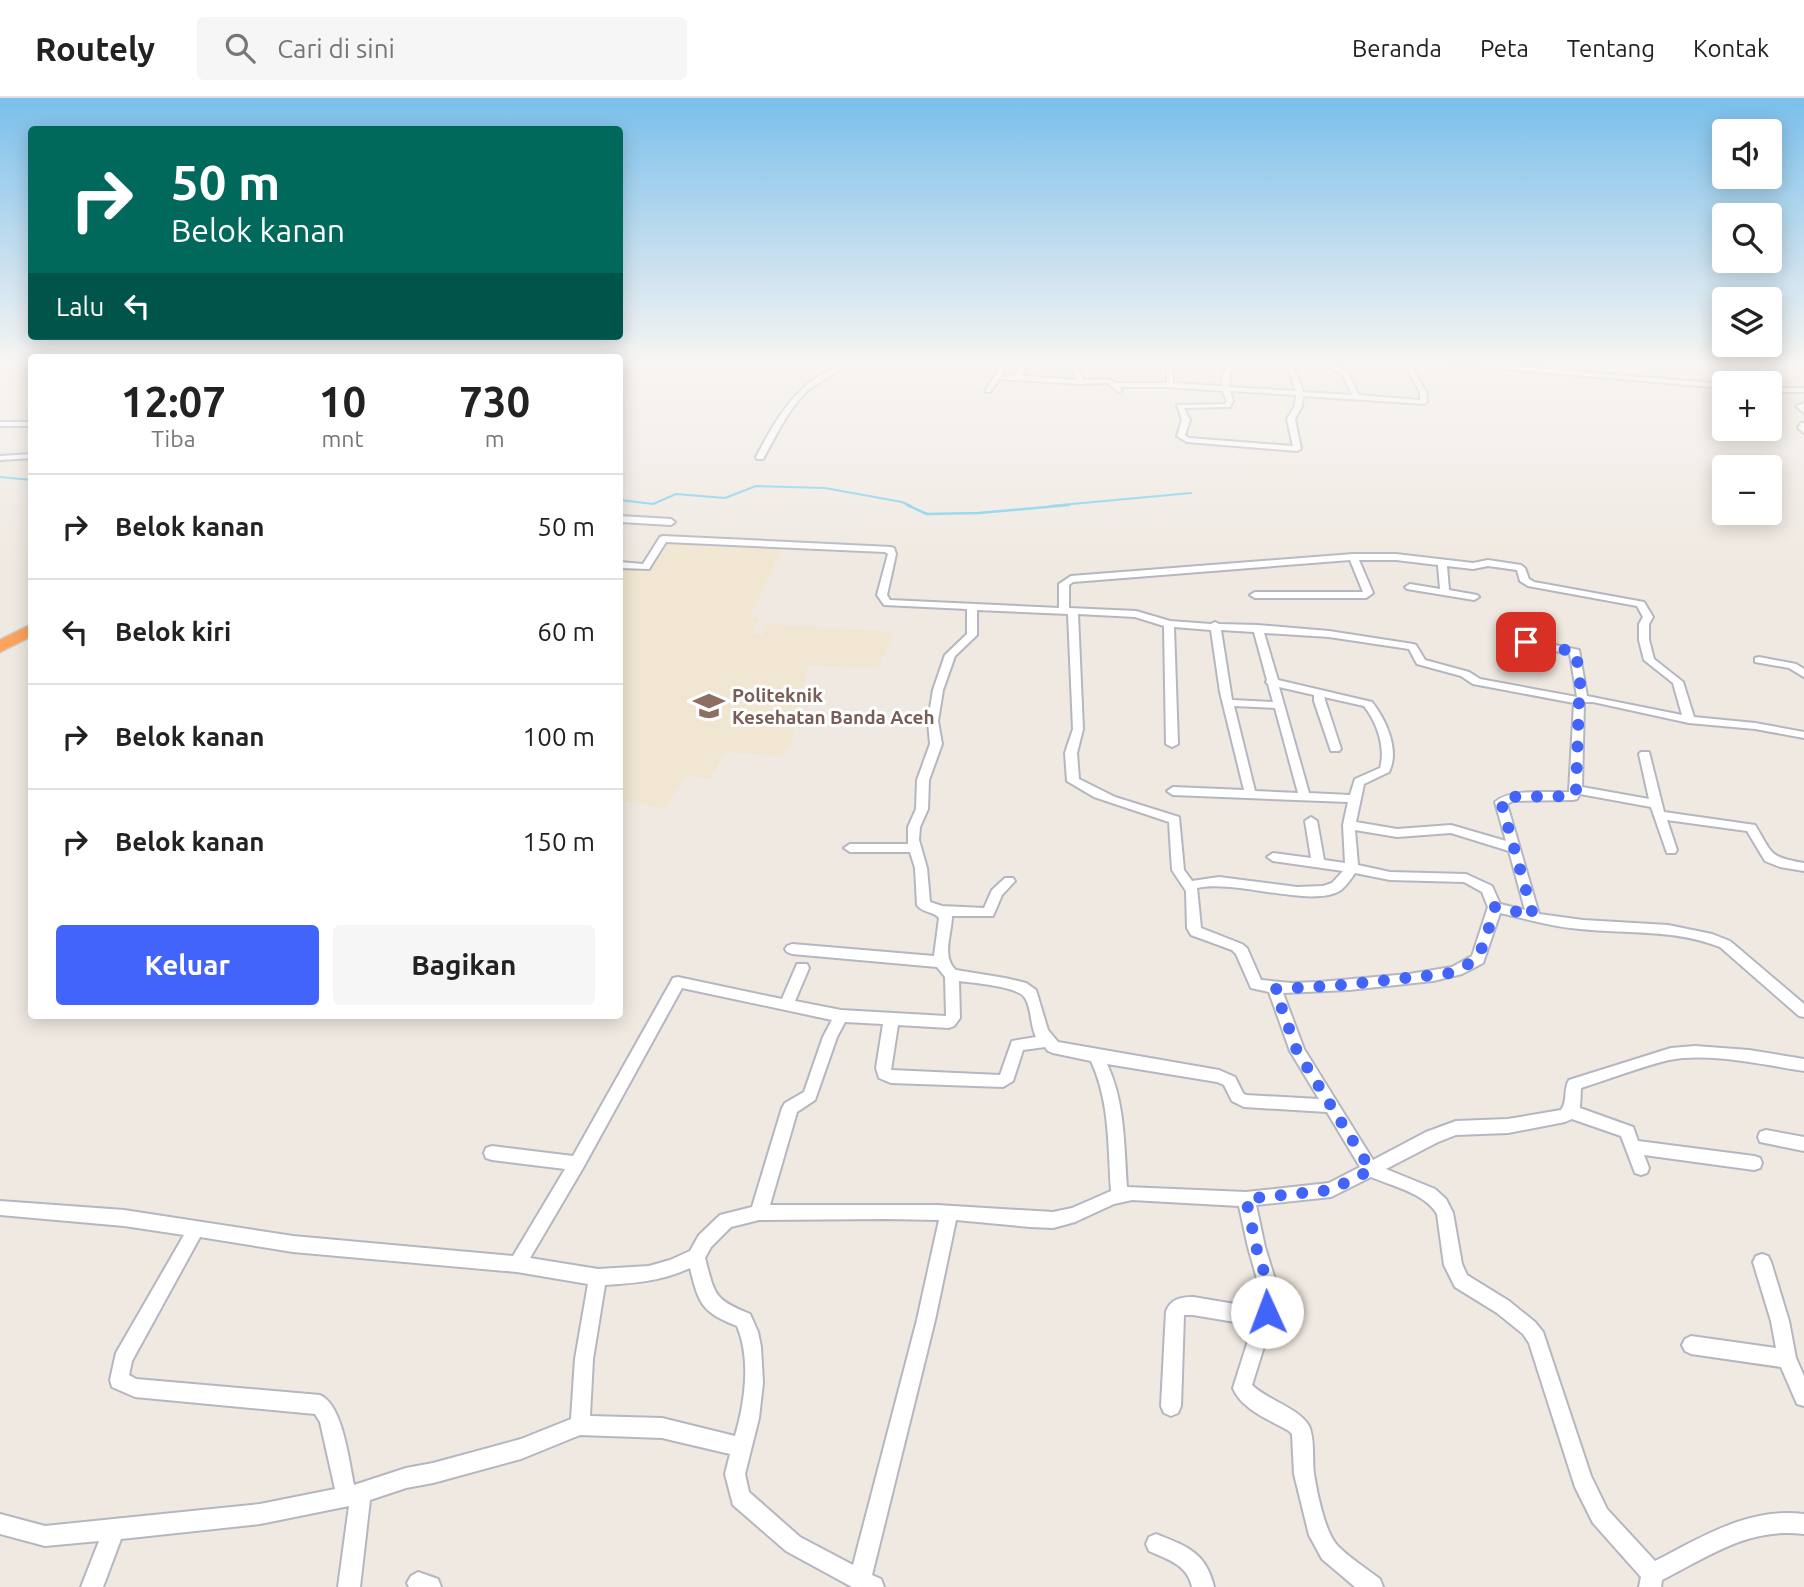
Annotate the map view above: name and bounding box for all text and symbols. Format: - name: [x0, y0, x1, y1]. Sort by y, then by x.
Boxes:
- search box: [197, 17, 687, 80]
- icon: search: [221, 29, 259, 67]
- text: Routely: [35, 30, 155, 67]
- text: Cari di sini: [277, 34, 395, 63]
- text: Beranda: [1352, 35, 1442, 62]
- text: Peta: [1480, 35, 1529, 62]
- text: Tentang: [1567, 35, 1655, 62]
- text: Kontak: [1693, 35, 1769, 62]
- map controls: [1712, 119, 1782, 525]
- button: sound: [1712, 119, 1782, 189]
- icon: right: [56, 154, 147, 245]
- text: 50 m: [171, 154, 280, 209]
- button: search: [1712, 203, 1782, 273]
- text: Belok kanan: [171, 212, 345, 248]
- icon: left: [118, 287, 156, 325]
- button: layers: [1712, 287, 1782, 357]
- text: Lalu: [56, 292, 104, 321]
- button: +: [1712, 371, 1782, 441]
- text: 12:07: [121, 378, 226, 425]
- text: 10: [319, 378, 366, 425]
- text: 730: [459, 378, 530, 425]
- text: Tiba: [151, 426, 195, 451]
- text: mnt: [321, 426, 364, 451]
- text: m: [485, 426, 505, 451]
- button: −: [1712, 455, 1782, 525]
- icon: right: [56, 508, 94, 546]
- text: Belok kanan: [115, 512, 265, 541]
- text: 50 m: [537, 512, 595, 541]
- pin: [1496, 612, 1556, 672]
- icon: left: [56, 613, 94, 651]
- text: Belok kiri: [115, 617, 231, 646]
- text: 60 m: [537, 617, 595, 646]
- icon: arrive: [1507, 623, 1545, 661]
- place label: Politeknik Kesehatan Banda Aceh: [732, 684, 935, 728]
- school or university icon: Politeknik Kesehatan Banda Aceh: [692, 689, 726, 723]
- icon: right: [56, 718, 94, 756]
- text: Belok kanan: [115, 722, 265, 751]
- text: 100 m: [523, 722, 595, 751]
- icon: right: [56, 823, 94, 861]
- text: Belok kanan: [115, 827, 265, 856]
- text: 150 m: [523, 827, 595, 856]
- button: Keluar: [56, 925, 319, 1005]
- button: Bagikan: [333, 925, 595, 1005]
- position arrow: [1230, 1275, 1304, 1349]

